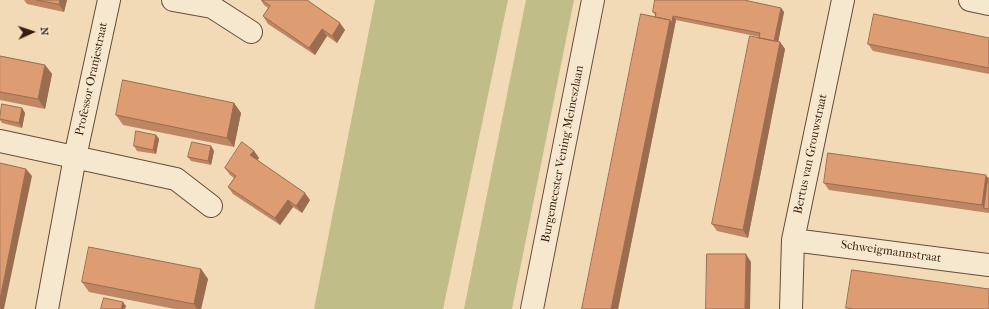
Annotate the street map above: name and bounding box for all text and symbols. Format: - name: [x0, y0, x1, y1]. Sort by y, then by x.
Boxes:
- north arrow: [12, 12, 52, 52]
- street label: Professor Oranjestraat: [73, 21, 111, 137]
- text: N: [38, 27, 51, 36]
- street label: Burgemeester Vening Meineszlaan: [539, 64, 587, 244]
- street label: Bertus van Grouwstraat: [791, 93, 831, 215]
- street label: Schweigmannstraat: [840, 238, 942, 266]

